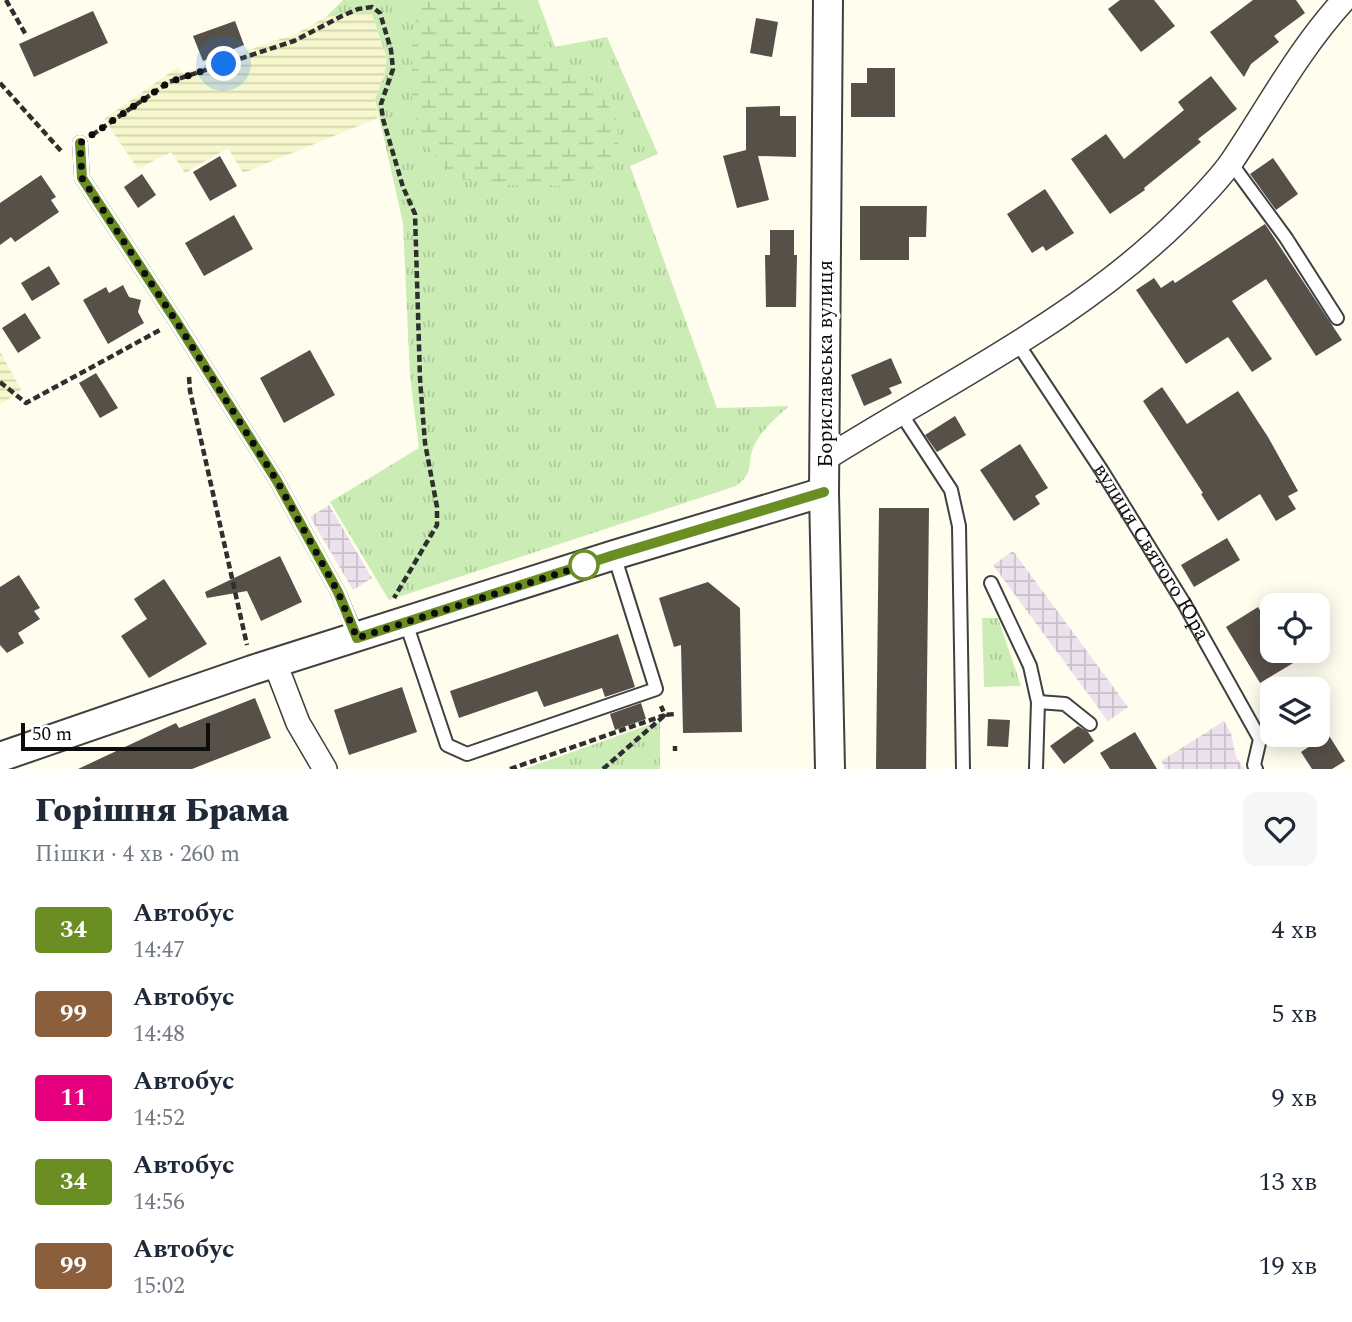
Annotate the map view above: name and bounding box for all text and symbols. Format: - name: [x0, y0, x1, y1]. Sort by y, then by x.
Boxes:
- your location: [206, 46, 241, 81]
- street label: Бориславська вулиця: [810, 260, 842, 468]
- street label: вулиця Святого Юра: [1085, 456, 1218, 647]
- unlabelled marker: [569, 550, 599, 580]
- map controls: [1260, 593, 1330, 747]
- button: locate: [1260, 593, 1330, 663]
- button: layers: [1260, 677, 1330, 747]
- scale bar: [21, 720, 210, 752]
- text: 50 m: [32, 720, 72, 749]
- text: Горішня Брама: [35, 786, 289, 836]
- button: heart: [1243, 792, 1317, 866]
- text: Пішки · 4 хв · 260 m: [35, 837, 240, 872]
- text: Автобус: [133, 893, 235, 933]
- text: 4 хв: [1272, 910, 1317, 950]
- text: 34: [60, 912, 87, 948]
- text: 14:47: [133, 933, 185, 968]
- text: Автобус: [133, 977, 235, 1017]
- text: 5 хв: [1272, 994, 1317, 1034]
- text: 99: [60, 996, 87, 1032]
- text: 14:48: [133, 1017, 185, 1052]
- text: Автобус: [133, 1061, 235, 1101]
- text: 9 хв: [1272, 1078, 1317, 1118]
- text: 11: [60, 1080, 87, 1116]
- text: 14:52: [133, 1101, 185, 1136]
- text: Автобус: [133, 1145, 235, 1185]
- text: 13 хв: [1259, 1162, 1317, 1202]
- text: 34: [60, 1164, 87, 1200]
- text: 14:56: [133, 1185, 185, 1220]
- text: Автобус: [133, 1229, 235, 1269]
- text: 19 хв: [1259, 1246, 1317, 1286]
- text: 99: [60, 1248, 87, 1284]
- text: 15:02: [133, 1269, 185, 1304]

